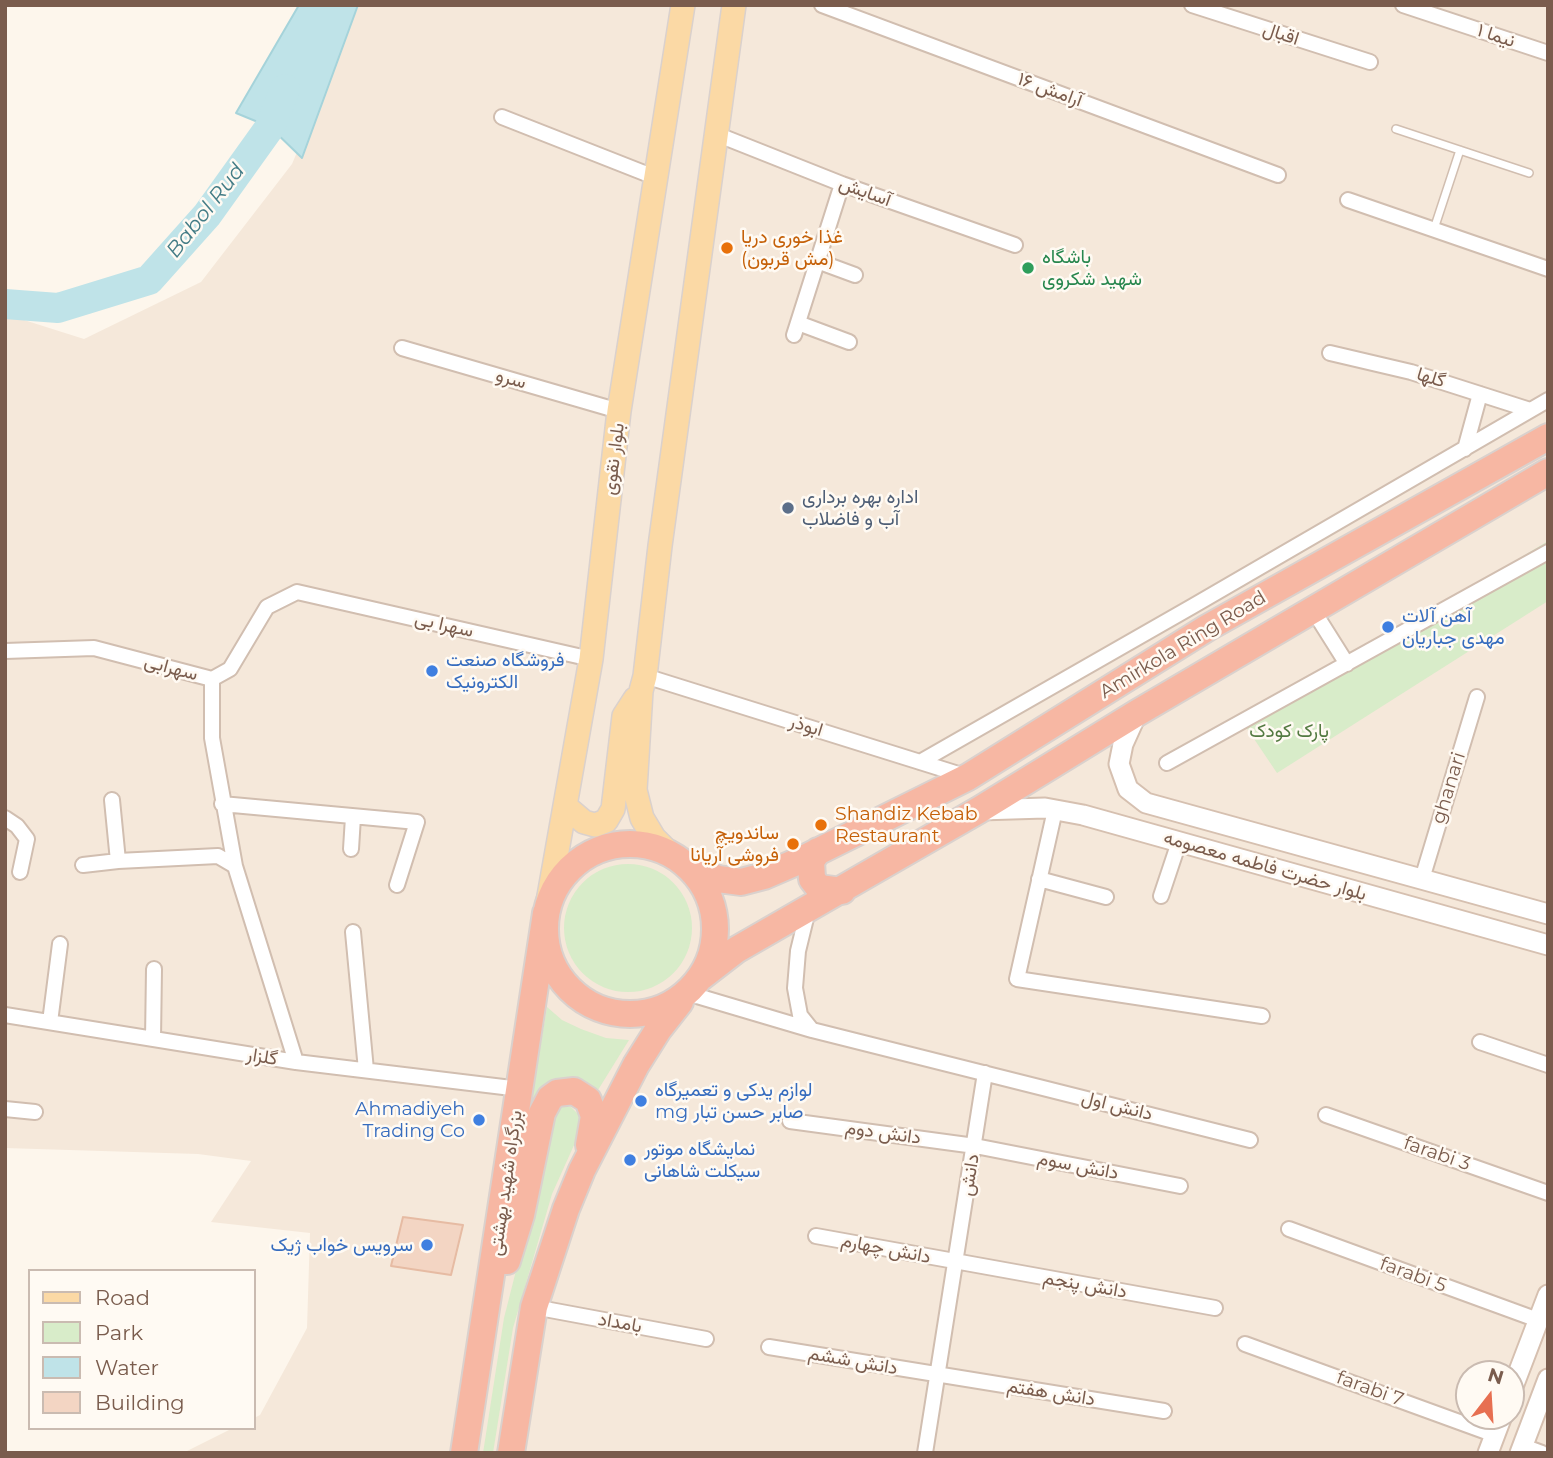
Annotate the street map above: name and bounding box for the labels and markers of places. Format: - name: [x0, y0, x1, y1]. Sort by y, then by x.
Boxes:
- place label: غذا خوری دریا (مش قربون): [741, 226, 843, 270]
- marker: غذا خوری دریا (مش قربون): [719, 240, 735, 256]
- place label: باشگاه شهید شکروی: [1042, 246, 1142, 290]
- marker: باشگاه شهید شکروی: [1020, 260, 1036, 276]
- place label: اداره بهره برداری آب و فاضلاب: [802, 486, 918, 530]
- marker: اداره بهره برداری آب و فاضلاب: [780, 500, 796, 516]
- place label: آهن آلات مهدی جباریان: [1402, 605, 1505, 649]
- marker: آهن آلات مهدی جباریان: [1380, 619, 1396, 635]
- place label: فروشگاه صنعت الکترونیک: [446, 649, 564, 693]
- marker: فروشگاه صنعت الکترونیک: [424, 663, 440, 679]
- place label: Shandiz Kebab Restaurant: [835, 803, 978, 847]
- marker: Shandiz Kebab Restaurant: [813, 817, 829, 833]
- place label: ساندویچ فروشی آریانا: [690, 822, 779, 866]
- marker: ساندویچ فروشی آریانا: [785, 836, 801, 852]
- place label: لوازم یدکی و تعمیرگاه mg صابر حسن تبار: [655, 1079, 813, 1123]
- marker: لوازم یدکی و تعمیرگاه mg صابر حسن تبار: [633, 1093, 649, 1109]
- place label: Ahmadiyeh Trading Co: [355, 1098, 465, 1142]
- marker: Ahmadiyeh Trading Co: [471, 1112, 487, 1128]
- place label: نمایشگاه موتور سیکلت شاهانی: [644, 1138, 760, 1182]
- marker: نمایشگاه موتور سیکلت شاهانی: [622, 1152, 638, 1168]
- place label: سرویس خواب ژیک: [271, 1234, 413, 1256]
- marker: سرویس خواب ژیک: [419, 1237, 435, 1253]

